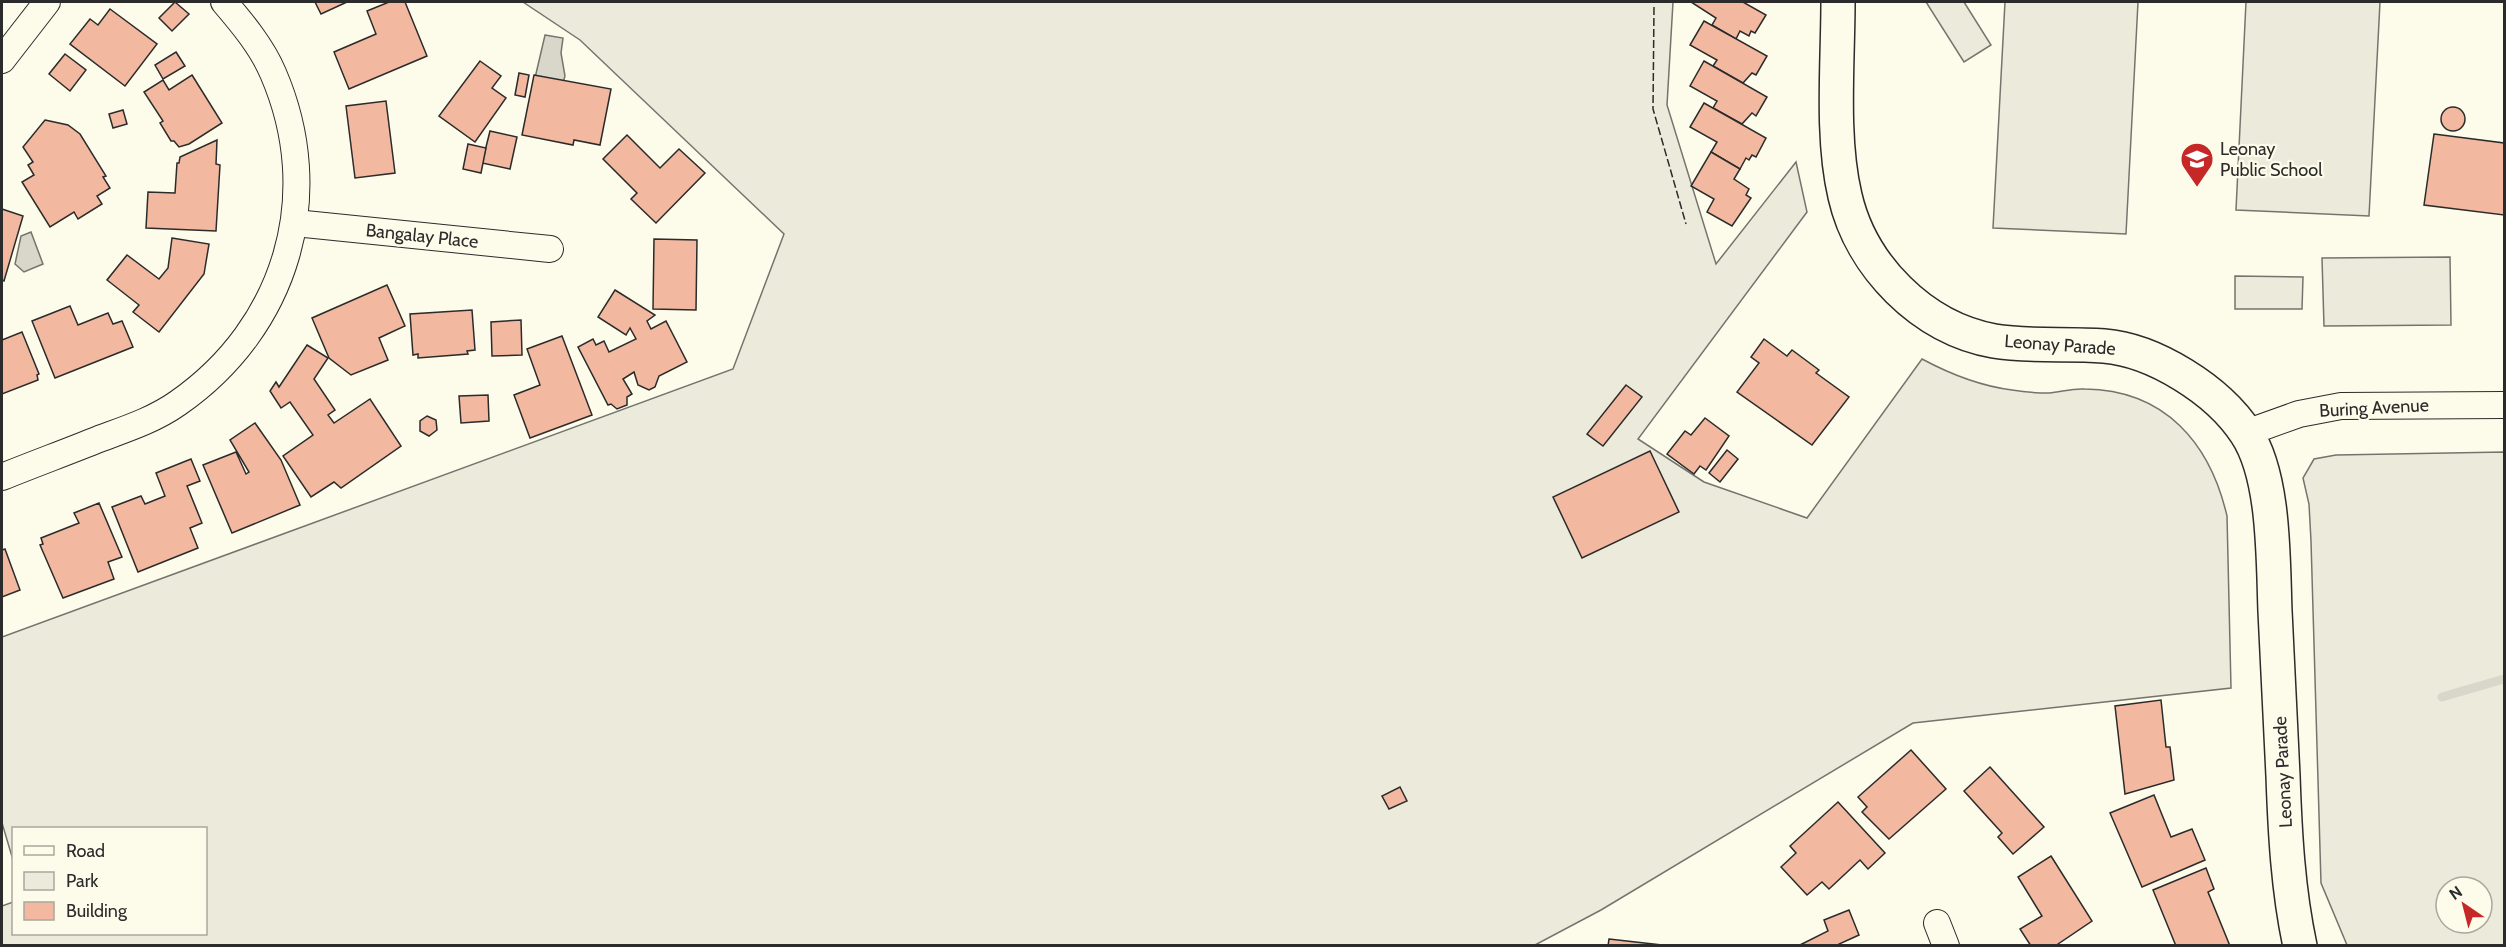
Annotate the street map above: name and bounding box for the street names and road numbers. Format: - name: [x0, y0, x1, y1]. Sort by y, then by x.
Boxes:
- street label: Bangalay Place: [365, 219, 479, 253]
- street label: Leonay Parade: [2004, 330, 2116, 360]
- street label: Buring Avenue: [2319, 394, 2429, 422]
- street label: Leonay Parade: [2269, 716, 2297, 828]

